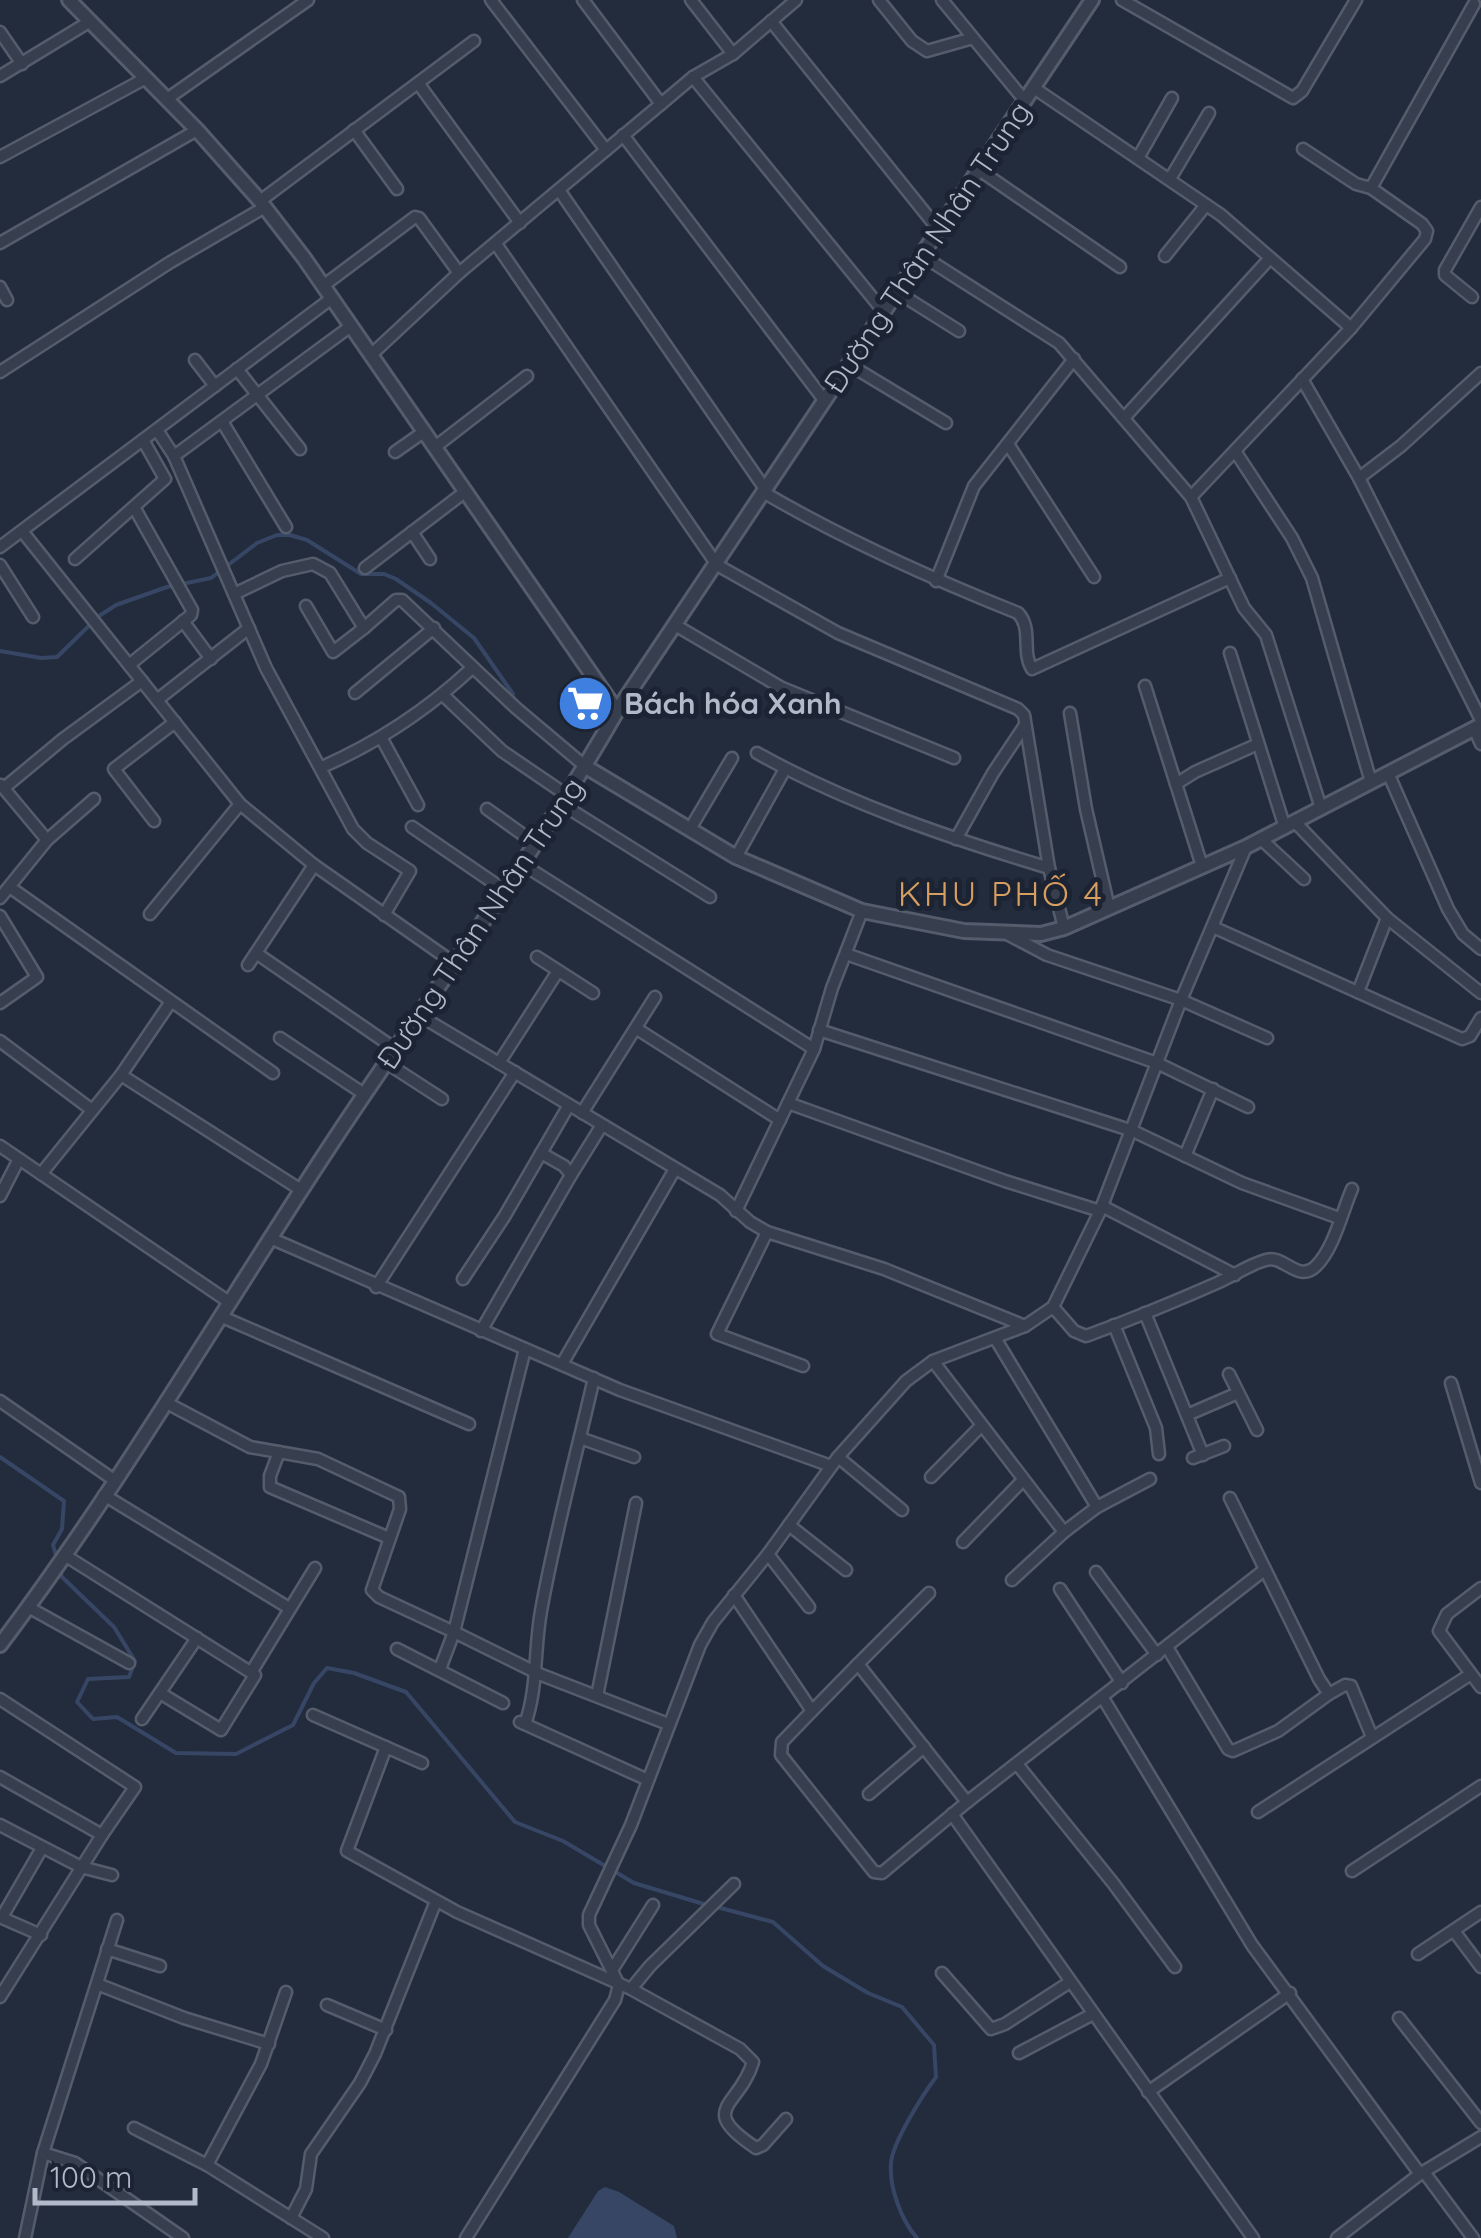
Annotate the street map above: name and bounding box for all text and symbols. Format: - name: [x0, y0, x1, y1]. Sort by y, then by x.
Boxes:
- street label: Đường Thân Nhân Trung: [815, 94, 1039, 400]
- supermarket icon: Bách hóa Xanh: [555, 673, 615, 733]
- place label: Bách hóa Xanh: [624, 684, 842, 722]
- street label: Đường Thân Nhân Trung: [368, 770, 592, 1076]
- district label: KHU PHỐ 4: [898, 871, 1104, 915]
- scale bar: [35, 2143, 195, 2205]
- text: 100 m: [50, 2158, 132, 2196]

